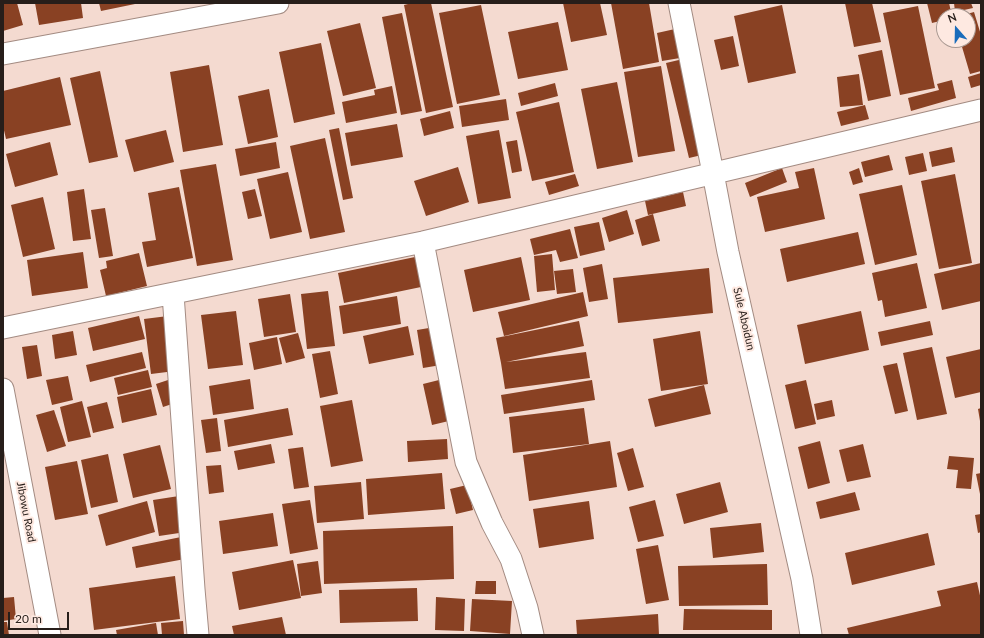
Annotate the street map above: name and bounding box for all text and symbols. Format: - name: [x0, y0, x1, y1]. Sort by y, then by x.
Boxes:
- north arrow: [936, 8, 976, 48]
- text: N: [946, 10, 958, 25]
- street label: Sule Aboidun: [730, 286, 758, 352]
- street label: Jibowu Road: [14, 481, 38, 543]
- scale bar: [10, 604, 71, 630]
- text: 20 m: [15, 611, 42, 626]

